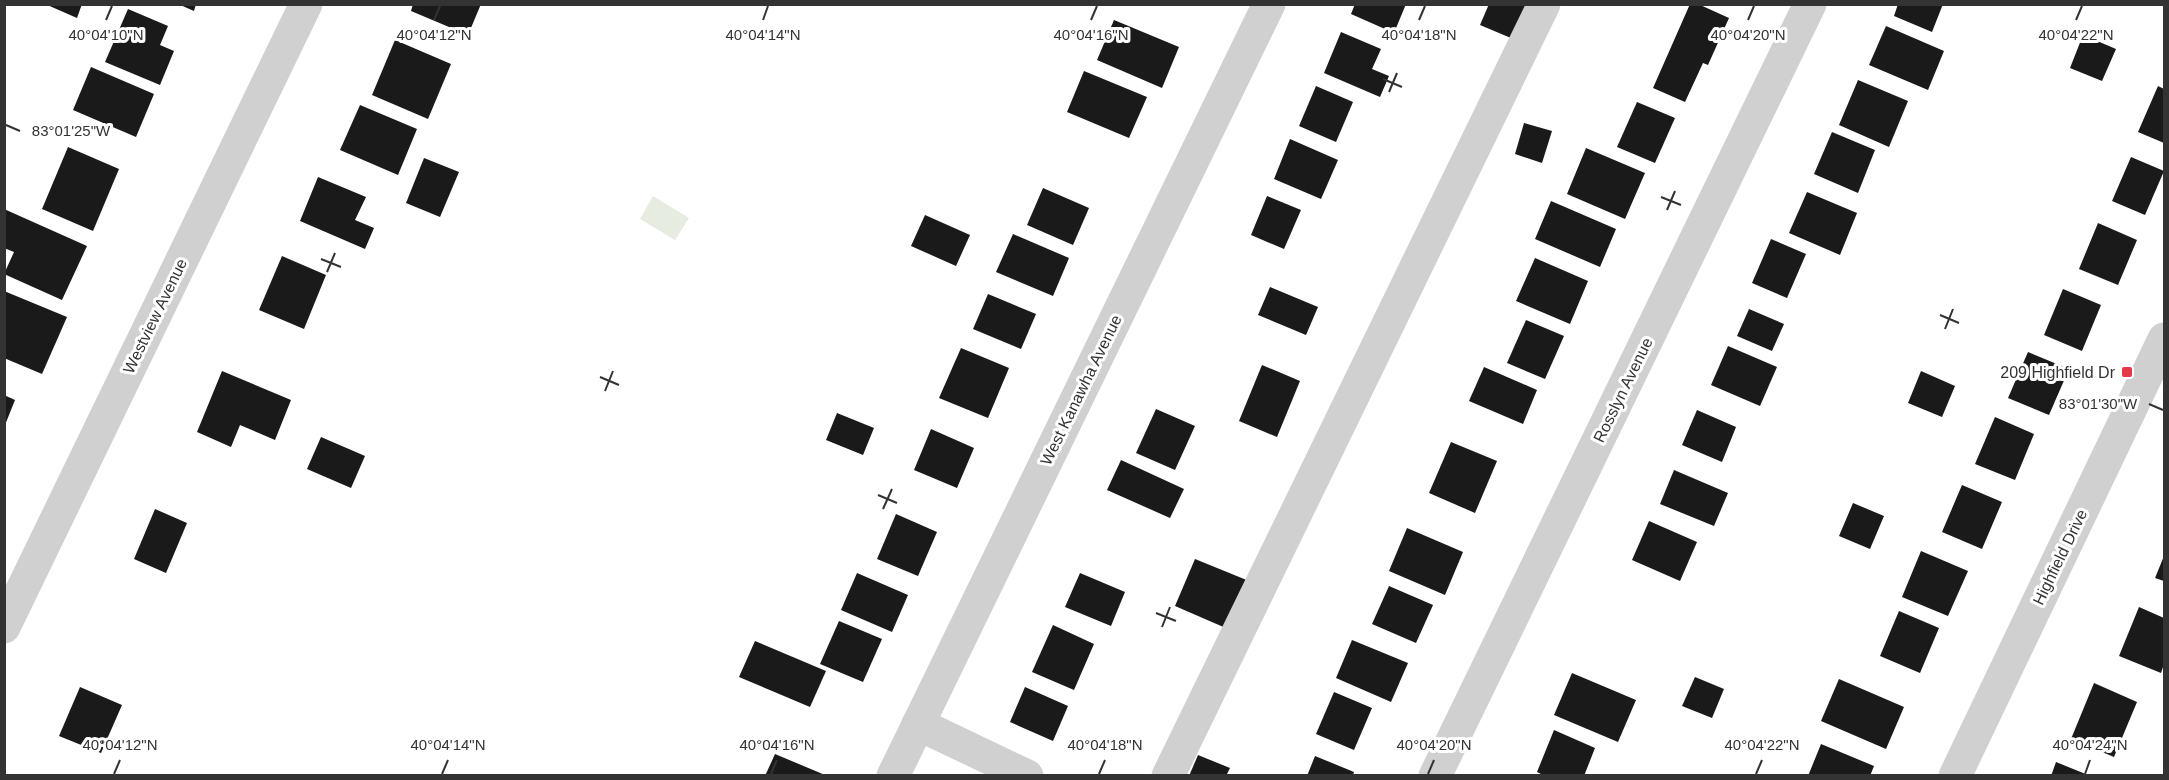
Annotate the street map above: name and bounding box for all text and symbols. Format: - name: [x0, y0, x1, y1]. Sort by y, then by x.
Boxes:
- text: 40°04'10"N: [68, 26, 144, 43]
- text: 40°04'12"N: [396, 26, 472, 43]
- text: 40°04'14"N: [725, 26, 801, 43]
- text: 40°04'16"N: [1053, 26, 1129, 43]
- text: 40°04'18"N: [1381, 26, 1457, 43]
- text: 40°04'20"N: [1710, 26, 1786, 43]
- text: 40°04'22"N: [2038, 26, 2114, 43]
- text: 83°01'25"W: [32, 122, 111, 139]
- street label: Westview Avenue: [120, 256, 190, 376]
- street label: West Kanawha Avenue: [1037, 312, 1125, 468]
- street label: Rosslyn Avenue: [1590, 335, 1656, 445]
- place label: 209 Highfield Dr: [2000, 364, 2116, 381]
- marker: 209 Highfield Dr: [2120, 365, 2134, 379]
- text: 83°01'30"W: [2059, 395, 2138, 412]
- street label: Highfield Drive: [2030, 506, 2090, 607]
- text: 40°04'12"N: [82, 736, 158, 753]
- text: 40°04'14"N: [410, 736, 486, 753]
- text: 40°04'16"N: [739, 736, 815, 753]
- text: 40°04'18"N: [1067, 736, 1143, 753]
- text: 40°04'20"N: [1396, 736, 1472, 753]
- text: 40°04'22"N: [1724, 736, 1800, 753]
- text: 40°04'24"N: [2052, 736, 2128, 753]

